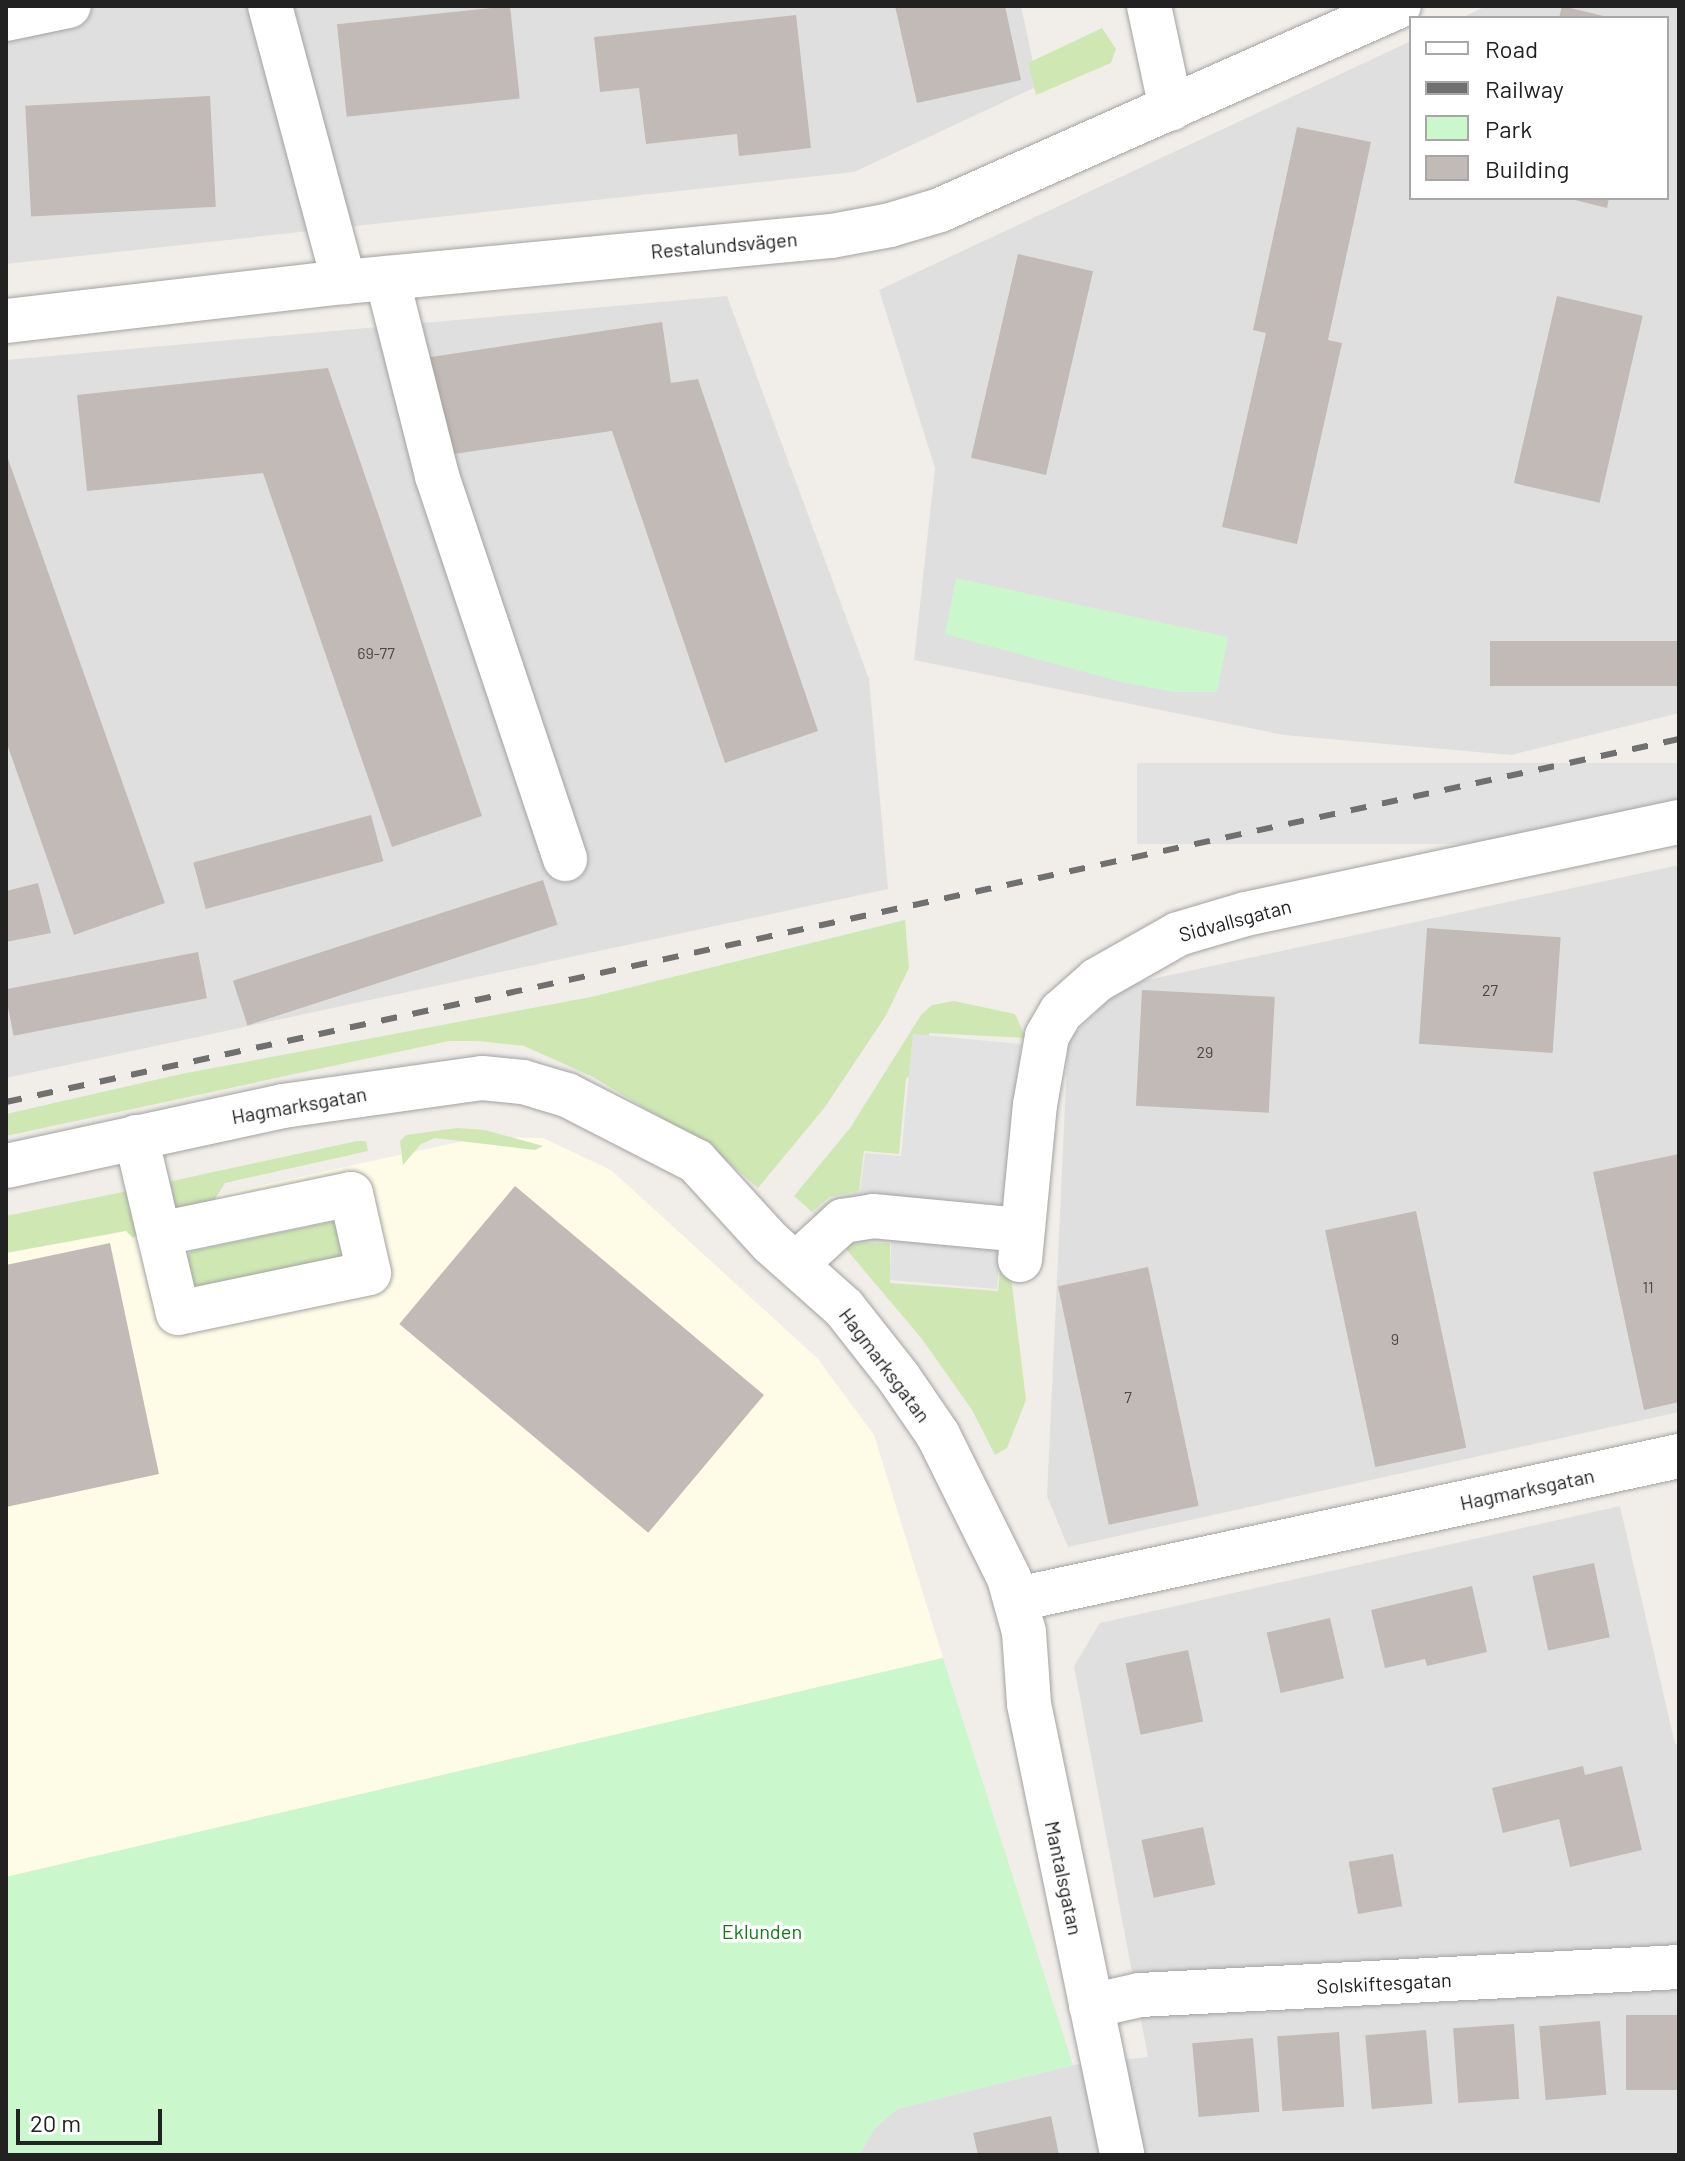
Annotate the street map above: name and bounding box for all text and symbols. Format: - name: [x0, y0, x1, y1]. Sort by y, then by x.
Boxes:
- legend: [1409, 16, 1669, 200]
- text: Road: [1485, 34, 1538, 63]
- text: Railway: [1485, 74, 1564, 103]
- text: Park: [1485, 114, 1532, 143]
- text: Building: [1485, 154, 1569, 183]
- street label: Restalundsvägen: [650, 227, 798, 263]
- house number: 69-77: [357, 643, 395, 663]
- street label: Sidvallsgatan: [1176, 894, 1294, 946]
- house number: 27: [1482, 980, 1498, 1000]
- house number: 29: [1197, 1042, 1213, 1062]
- street label: Hagmarksgatan: [230, 1081, 368, 1129]
- house number: 11: [1642, 1277, 1654, 1297]
- street label: Hagmarksgatan: [834, 1303, 936, 1427]
- house number: 9: [1391, 1329, 1399, 1349]
- house number: 7: [1124, 1387, 1132, 1407]
- street label: Hagmarksgatan: [1458, 1463, 1596, 1515]
- street label: Mantalsgatan: [1040, 1819, 1088, 1937]
- park label: Eklunden: [722, 1919, 802, 1943]
- street label: Solskiftesgatan: [1316, 1967, 1452, 1999]
- scale bar: [20, 2093, 166, 2143]
- text: 20 m: [30, 2108, 81, 2137]

